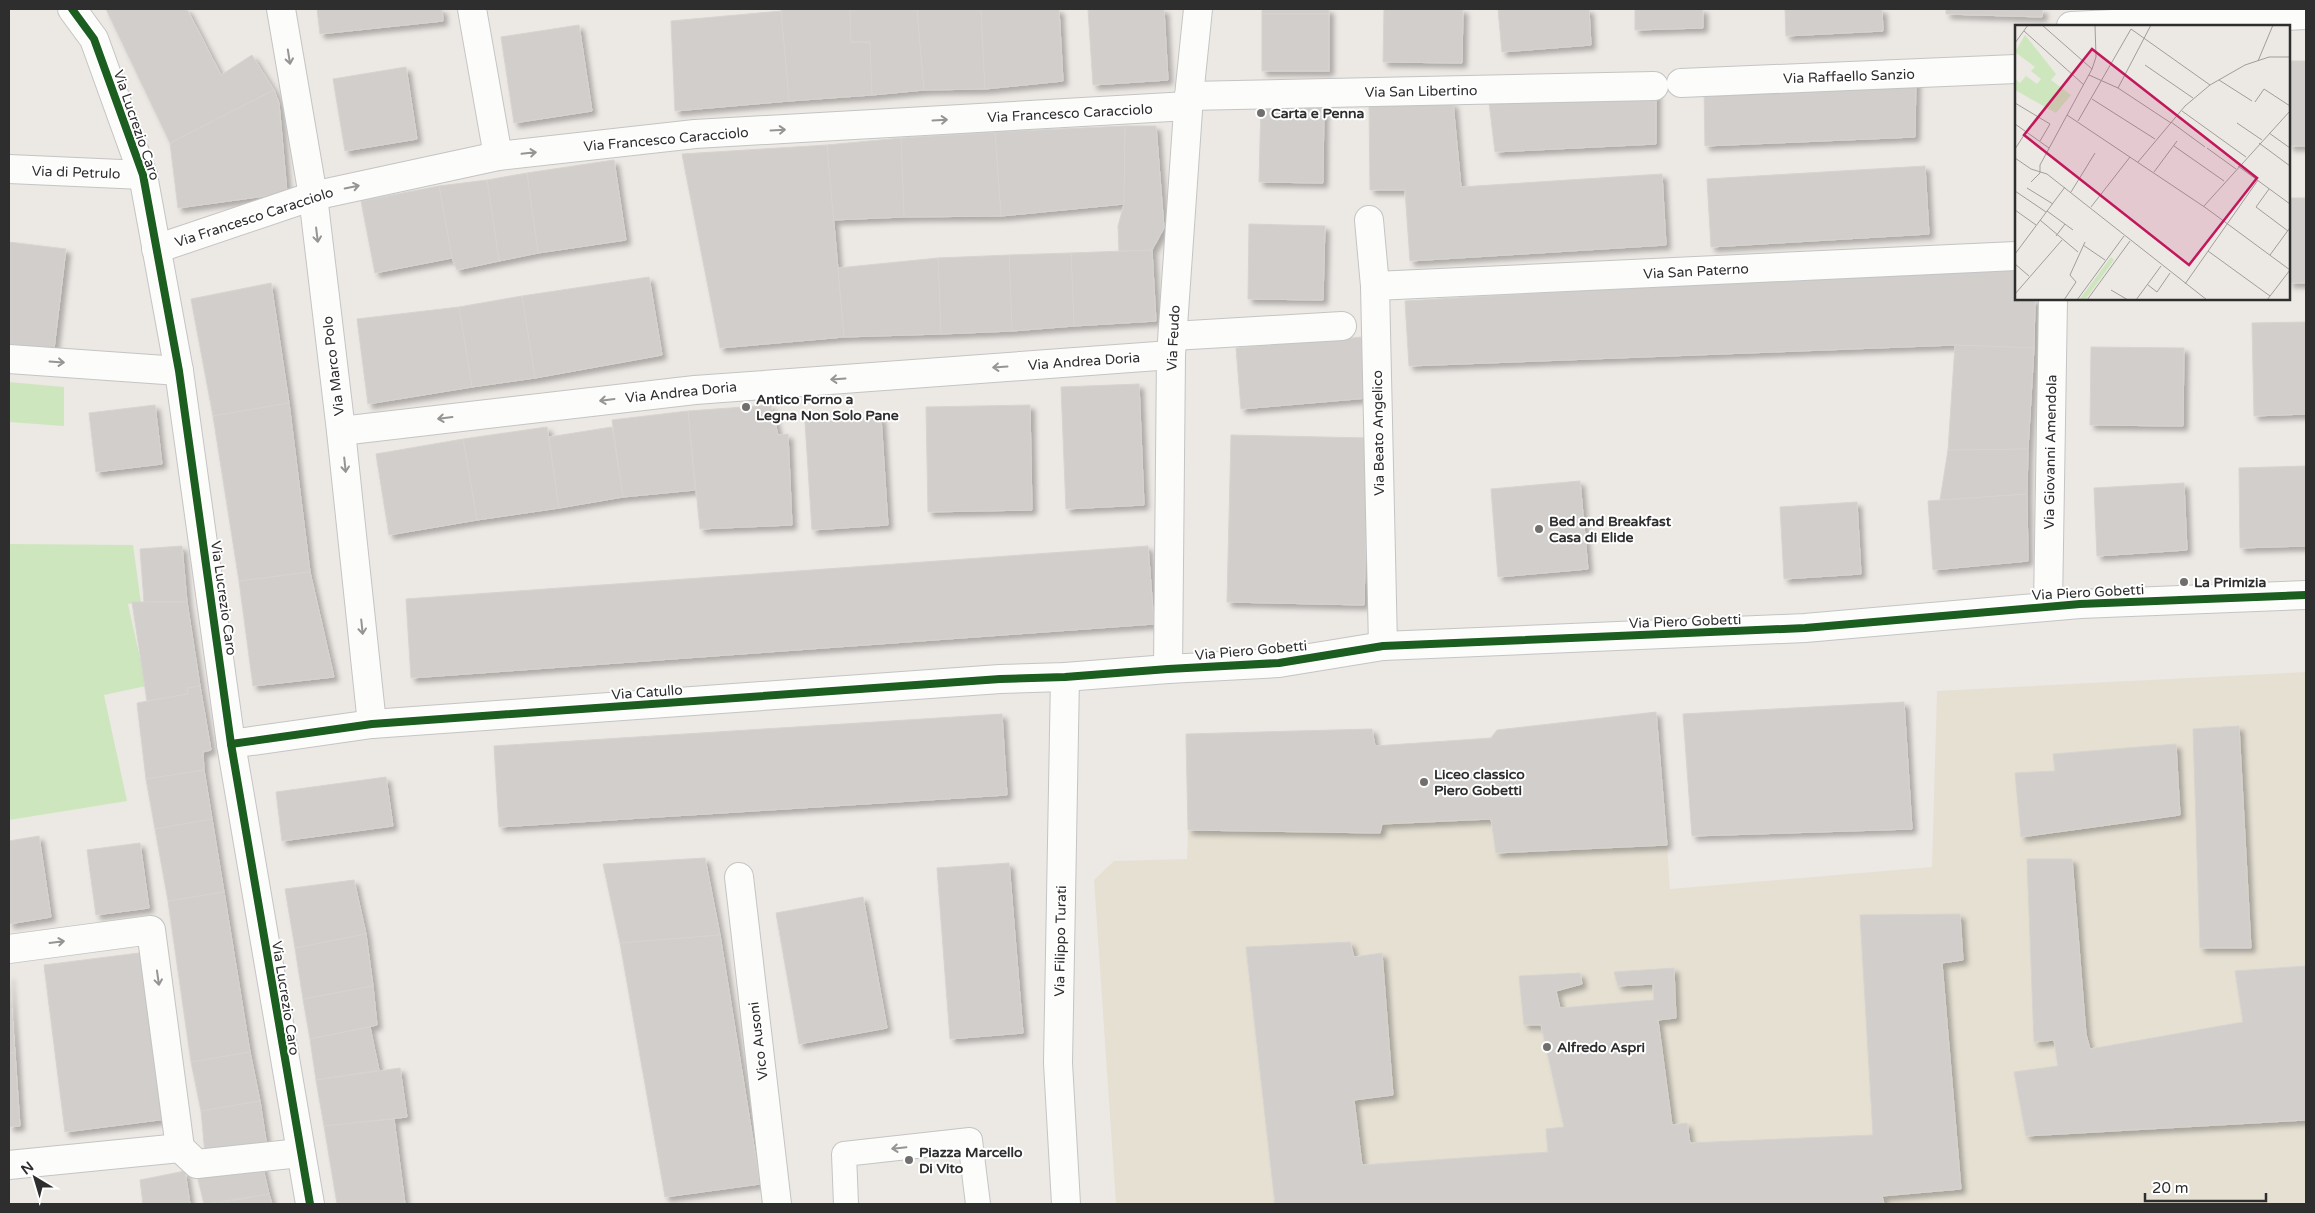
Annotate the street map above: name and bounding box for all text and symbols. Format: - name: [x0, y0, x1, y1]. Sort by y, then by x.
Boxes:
- inset map: [2015, 25, 2290, 300]
- one-way arrow: [285, 48, 295, 64]
- street label: Via Raffaello Sanzio: [1783, 66, 1915, 87]
- street label: Via Lucrezio Caro: [110, 68, 163, 183]
- street label: Via San Libertino: [1364, 82, 1478, 101]
- street label: Via Francesco Caracciolo: [987, 101, 1153, 126]
- place label: Carta e Penna: [1271, 105, 1365, 122]
- marker: Carta e Penna: [1255, 107, 1267, 119]
- one-way arrow: [932, 116, 948, 125]
- street label: Via Francesco Caracciolo: [583, 124, 749, 155]
- one-way arrow: [769, 125, 785, 134]
- one-way arrow: [521, 148, 537, 158]
- street label: Via di Petrulo: [31, 162, 121, 183]
- one-way arrow: [344, 182, 360, 191]
- street label: Via Francesco Caracciolo: [173, 184, 336, 251]
- one-way arrow: [312, 226, 322, 242]
- street label: Via San Paterno: [1643, 260, 1749, 283]
- street label: Via Feudo: [1163, 304, 1184, 372]
- street label: Via Marco Polo: [319, 315, 348, 417]
- street label: Via Andrea Doria: [1027, 349, 1141, 374]
- one-way arrow: [49, 358, 65, 367]
- one-way arrow: [993, 363, 1009, 372]
- street label: Via Beato Angelico: [1369, 370, 1388, 496]
- street label: Via Giovanni Amendola: [2041, 374, 2060, 530]
- one-way arrow: [831, 375, 847, 384]
- street label: Via Andrea Doria: [624, 378, 738, 407]
- place label: Antico Forno a Legna Non Solo Pane: [756, 391, 899, 424]
- one-way arrow: [599, 395, 615, 405]
- marker: Antico Forno a Legna Non Solo Pane: [740, 401, 752, 413]
- one-way arrow: [438, 413, 454, 423]
- one-way arrow: [340, 457, 350, 473]
- place label: Bed and Breakfast Casa di Elide: [1549, 513, 1672, 546]
- marker: Bed and Breakfast Casa di Elide: [1533, 523, 1545, 535]
- street label: Via Lucrezio Caro: [207, 540, 240, 656]
- place label: La Primizia: [2194, 574, 2267, 591]
- marker: La Primizia: [2178, 576, 2190, 588]
- street label: Via Piero Gobetti: [2031, 581, 2145, 604]
- street label: Via Piero Gobetti: [1628, 611, 1742, 632]
- one-way arrow: [357, 619, 367, 635]
- street label: Via Piero Gobetti: [1194, 637, 1308, 664]
- street label: Via Catullo: [611, 682, 683, 703]
- place label: Liceo classico Piero Gobetti: [1434, 766, 1525, 799]
- marker: Liceo classico Piero Gobetti: [1418, 776, 1430, 788]
- street label: Via Filippo Turati: [1051, 885, 1070, 997]
- one-way arrow: [49, 937, 65, 947]
- street label: Via Lucrezio Caro: [268, 940, 303, 1056]
- one-way arrow: [153, 970, 163, 986]
- street label: Vico Ausoni: [745, 1001, 772, 1081]
- place label: Alfredo Aspri: [1557, 1039, 1645, 1056]
- marker: Alfredo Aspri: [1541, 1041, 1553, 1053]
- one-way arrow: [891, 1143, 907, 1153]
- place label: Piazza Marcello Di Vito: [919, 1144, 1023, 1177]
- north arrow: [10, 1153, 60, 1203]
- marker: Piazza Marcello Di Vito: [903, 1154, 915, 1166]
- text: N: [18, 1158, 37, 1178]
- scale bar: [2145, 1170, 2266, 1202]
- text: 20 m: [2152, 1179, 2189, 1197]

